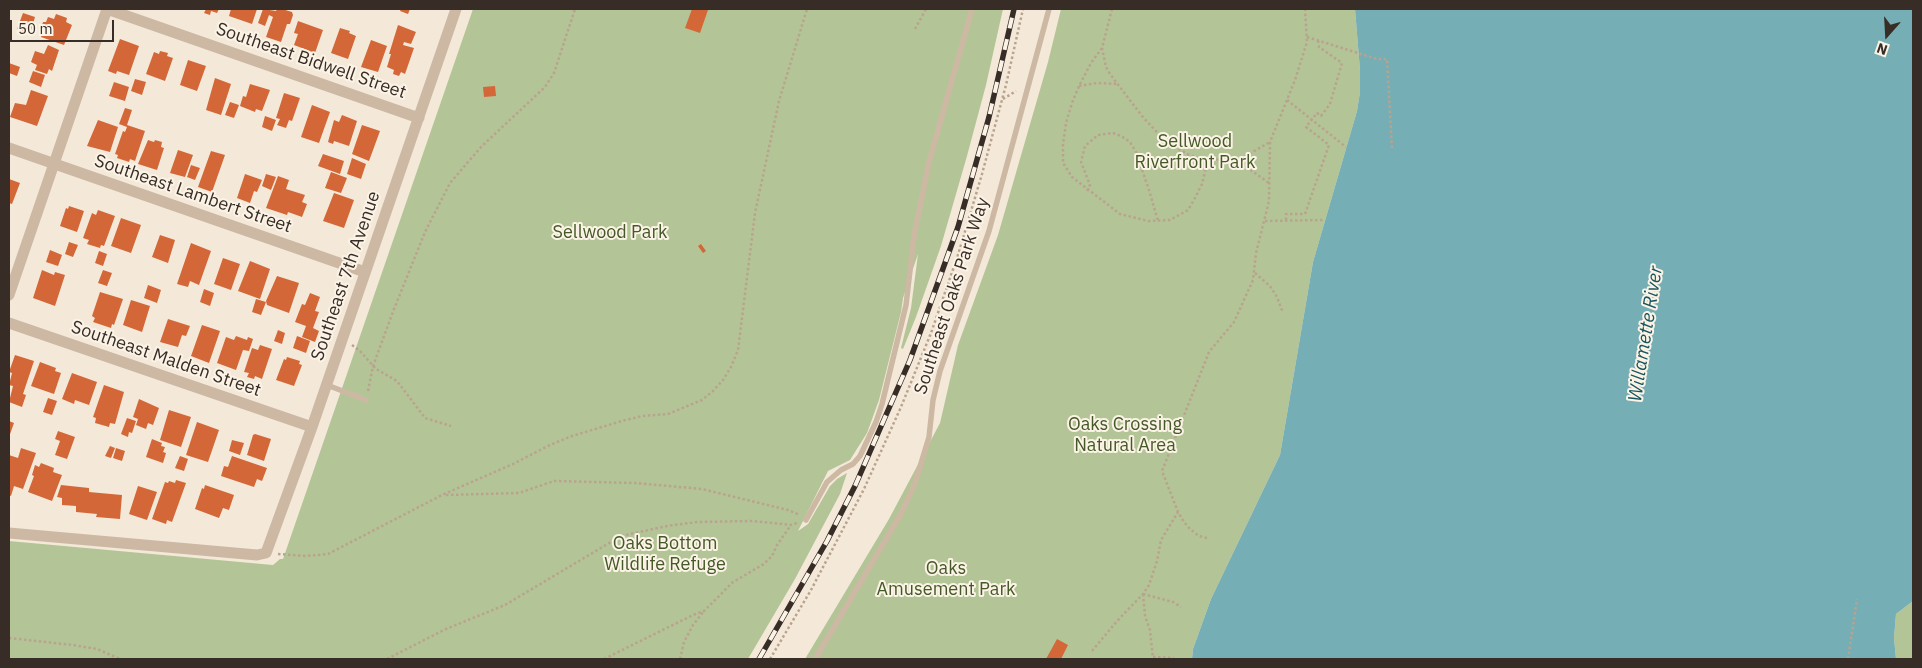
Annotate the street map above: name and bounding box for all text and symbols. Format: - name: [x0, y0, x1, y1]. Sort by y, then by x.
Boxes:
- scale bar: [12, 10, 116, 42]
- north arrow: [1862, 10, 1912, 60]
- street label: Southeast Bidwell Street: [213, 18, 409, 104]
- text: 50 m: [18, 19, 53, 38]
- text: N: [1874, 39, 1890, 59]
- park label: Sellwood Riverfront Park: [1135, 131, 1255, 173]
- street label: Southeast Lambert Street: [91, 150, 295, 238]
- street label: Southeast 7th Avenue: [307, 188, 385, 364]
- street label: Southeast Oaks Park Way: [910, 195, 994, 397]
- park label: Sellwood Park: [553, 222, 667, 244]
- water label: Willamette River: [1624, 265, 1668, 403]
- street label: Southeast Malden Street: [68, 316, 264, 402]
- park label: Oaks Crossing Natural Area: [1068, 414, 1182, 456]
- park label: Oaks Bottom Wildlife Refuge: [604, 533, 726, 576]
- park label: Oaks Amusement Park: [877, 558, 1015, 600]

